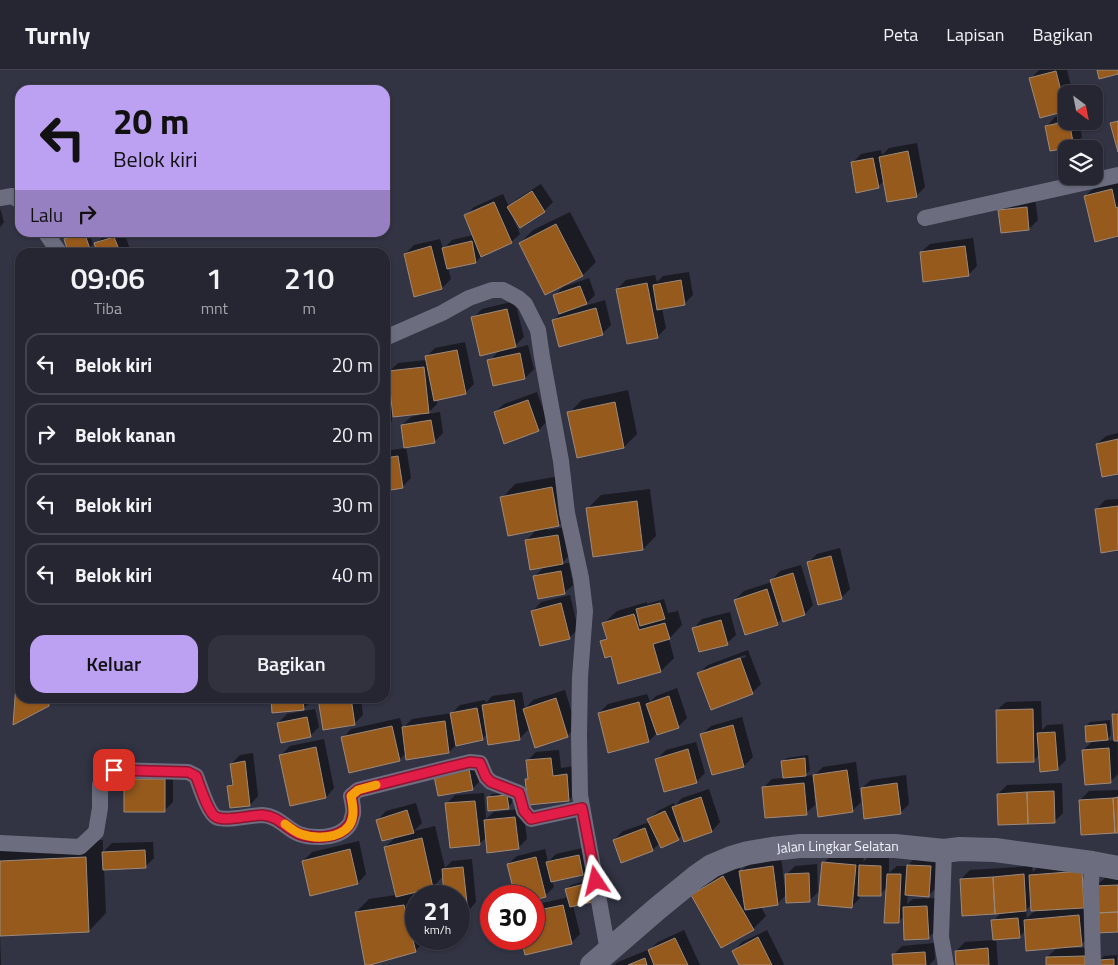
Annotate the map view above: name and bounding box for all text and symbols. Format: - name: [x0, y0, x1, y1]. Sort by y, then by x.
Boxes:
- text: Turnly: [25, 17, 90, 53]
- text: Peta: [883, 21, 918, 48]
- text: Lapisan: [946, 21, 1004, 48]
- text: Bagikan: [1032, 21, 1093, 48]
- north arrow: [1058, 85, 1102, 130]
- map controls: [1058, 85, 1103, 185]
- text: 20 m: [113, 94, 189, 148]
- icon: left: [30, 105, 95, 170]
- button: layers: [1058, 140, 1103, 185]
- text: Belok kiri: [113, 142, 198, 176]
- text: Lalu: [30, 200, 63, 229]
- icon: right: [73, 200, 101, 228]
- text: 09:06: [71, 255, 145, 301]
- text: 1: [206, 255, 223, 301]
- text: 210: [284, 255, 334, 301]
- text: Tiba: [94, 296, 122, 320]
- text: mnt: [201, 296, 228, 320]
- text: m: [302, 296, 316, 320]
- icon: left: [32, 350, 60, 378]
- text: Belok kiri: [75, 350, 152, 379]
- text: 20 m: [332, 350, 373, 379]
- icon: right: [32, 420, 60, 448]
- text: Belok kanan: [75, 420, 176, 449]
- text: 20 m: [332, 420, 373, 449]
- icon: left: [32, 490, 60, 518]
- text: Belok kiri: [75, 490, 152, 519]
- text: 30 m: [332, 490, 373, 519]
- icon: left: [32, 560, 60, 588]
- text: Belok kiri: [75, 560, 152, 589]
- text: 40 m: [332, 560, 373, 589]
- button: Keluar: [30, 635, 198, 693]
- button: Bagikan: [208, 635, 375, 693]
- pin: [93, 749, 135, 791]
- icon: arrive: [100, 756, 128, 784]
- street label: Jalan Lingkar Selatan: [775, 835, 899, 858]
- position arrow: [569, 854, 621, 906]
- speed limit sign: 30: [480, 885, 545, 950]
- text: 21: [423, 892, 452, 930]
- text: km/h: [424, 920, 451, 939]

